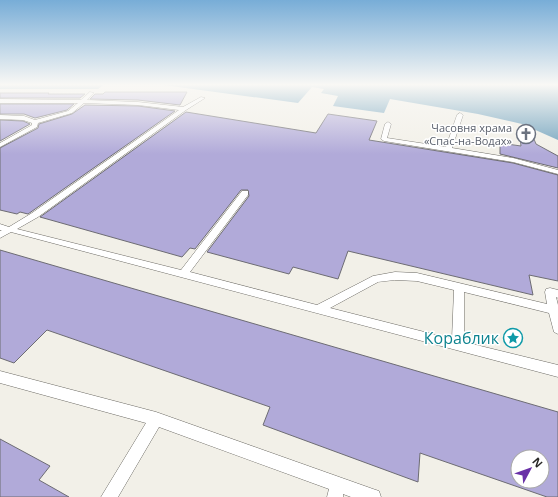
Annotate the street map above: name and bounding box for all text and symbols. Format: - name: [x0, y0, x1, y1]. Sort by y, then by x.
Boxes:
- place label: Часовня храма «Спас-на-Водах»: [424, 120, 513, 148]
- church icon: Часовня храма «Спас-на-Водах»: [515, 123, 537, 145]
- place label: Кораблик: [424, 327, 500, 349]
- place icon: Кораблик: [502, 327, 524, 349]
- north arrow: [510, 449, 550, 489]
- text: N: [529, 454, 547, 470]

